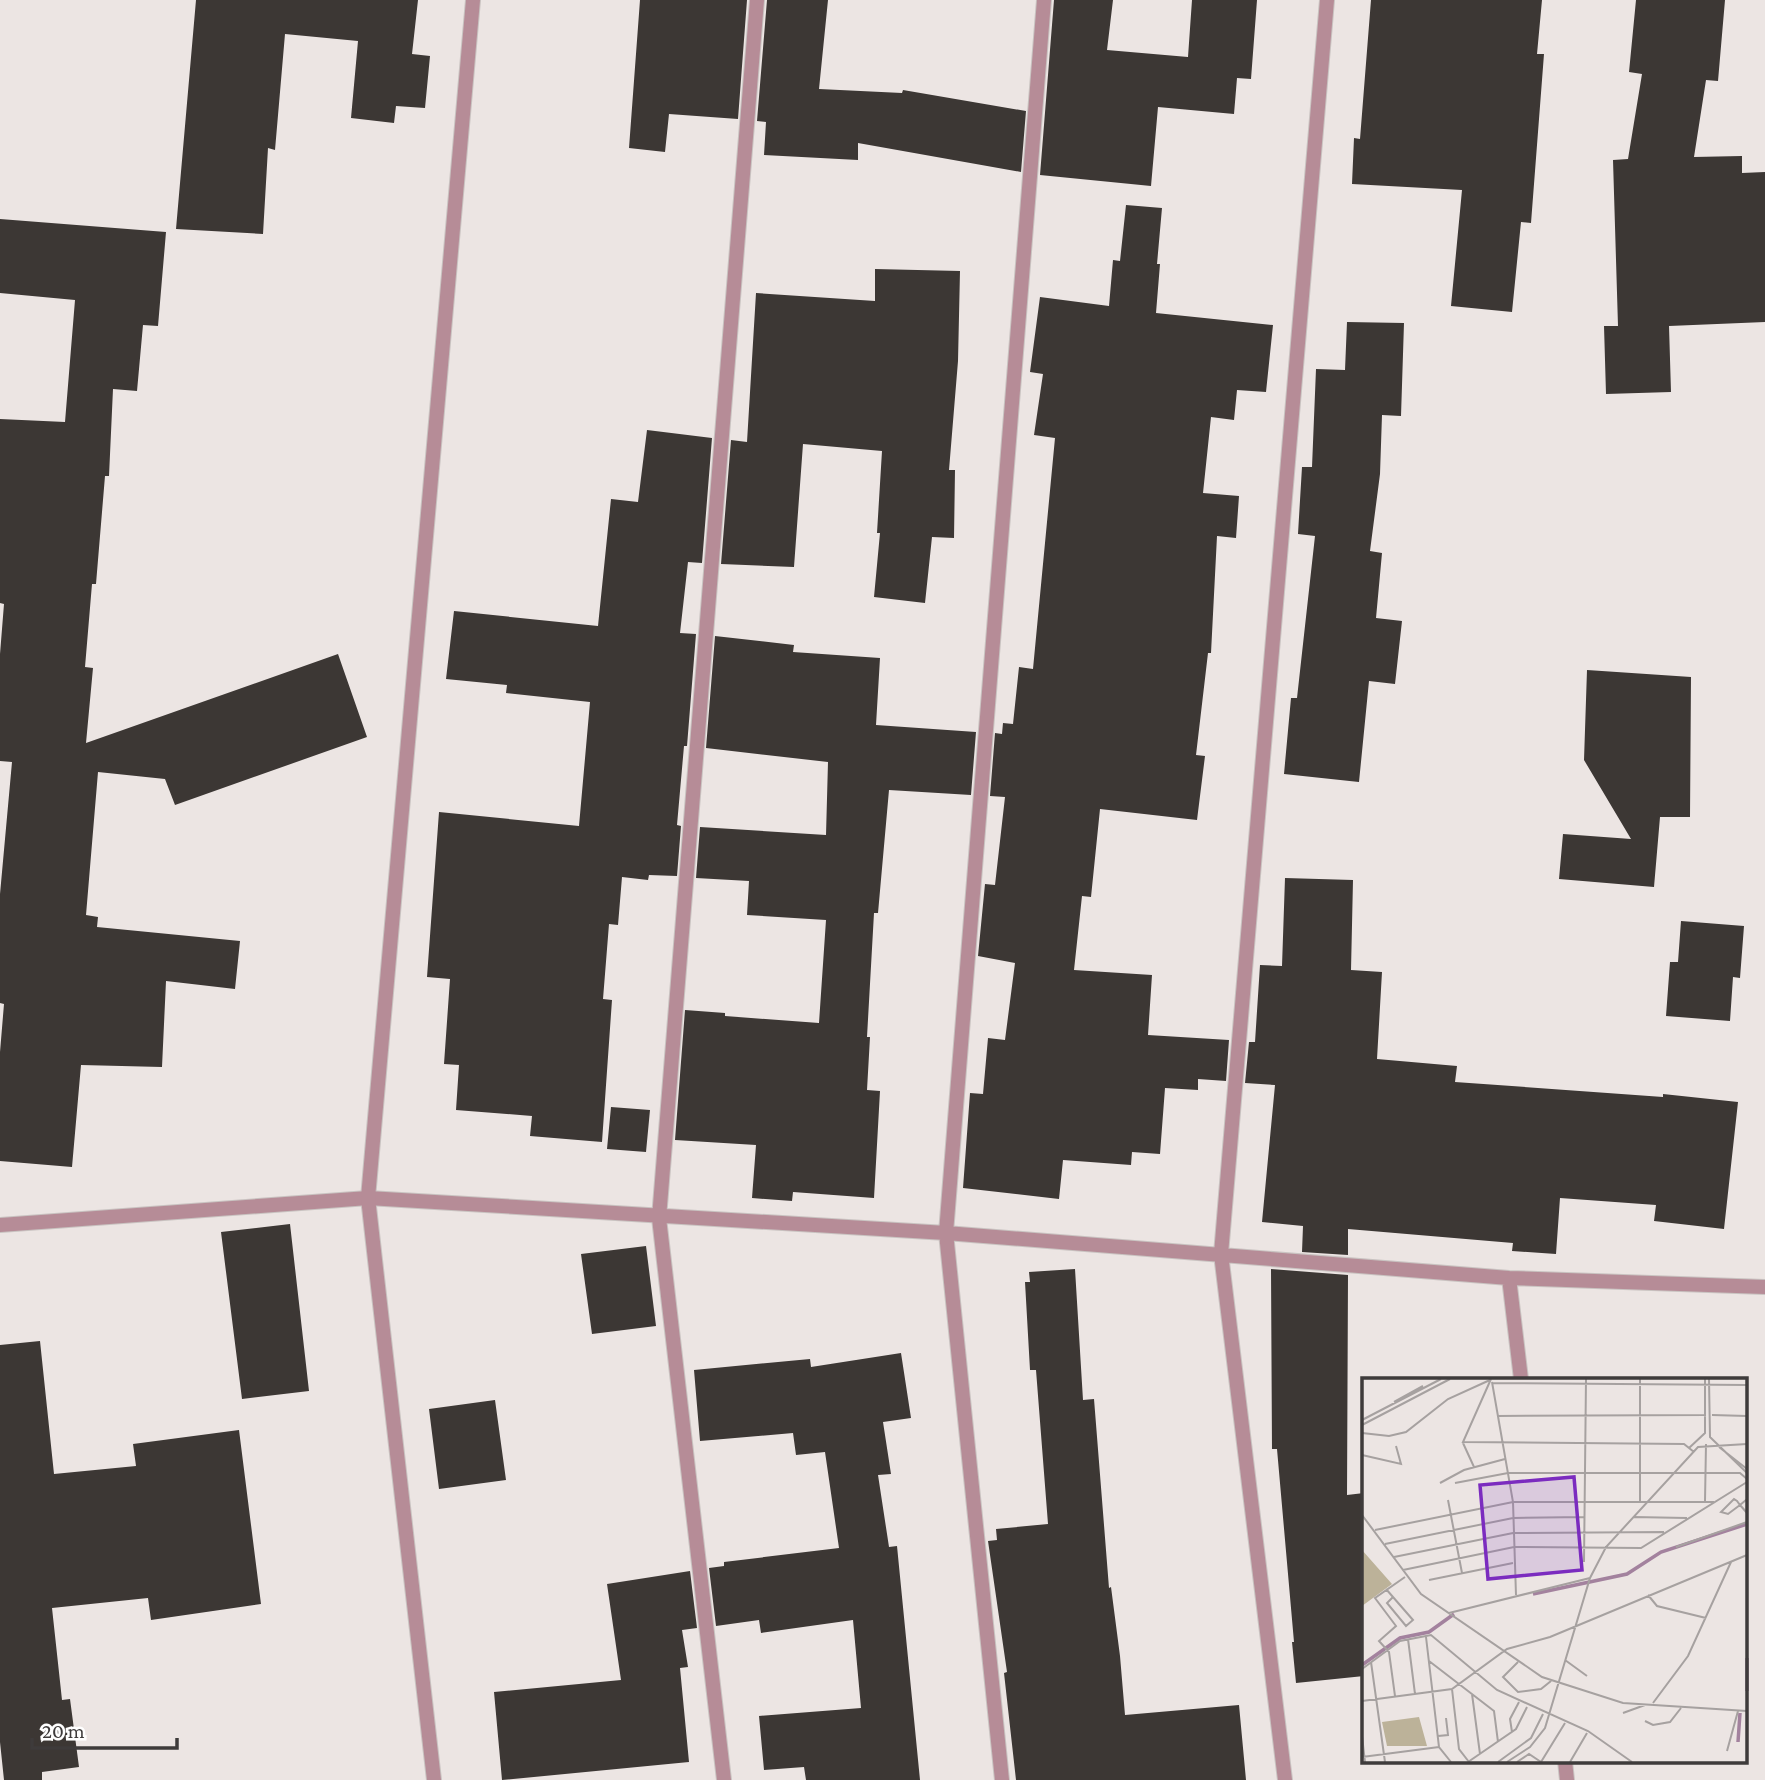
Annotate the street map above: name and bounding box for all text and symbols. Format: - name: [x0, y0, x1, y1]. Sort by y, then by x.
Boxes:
- inset map: [1362, 1378, 1748, 1762]
- scale bar: [32, 1706, 177, 1750]
- text: 20 m: [42, 1719, 85, 1743]

